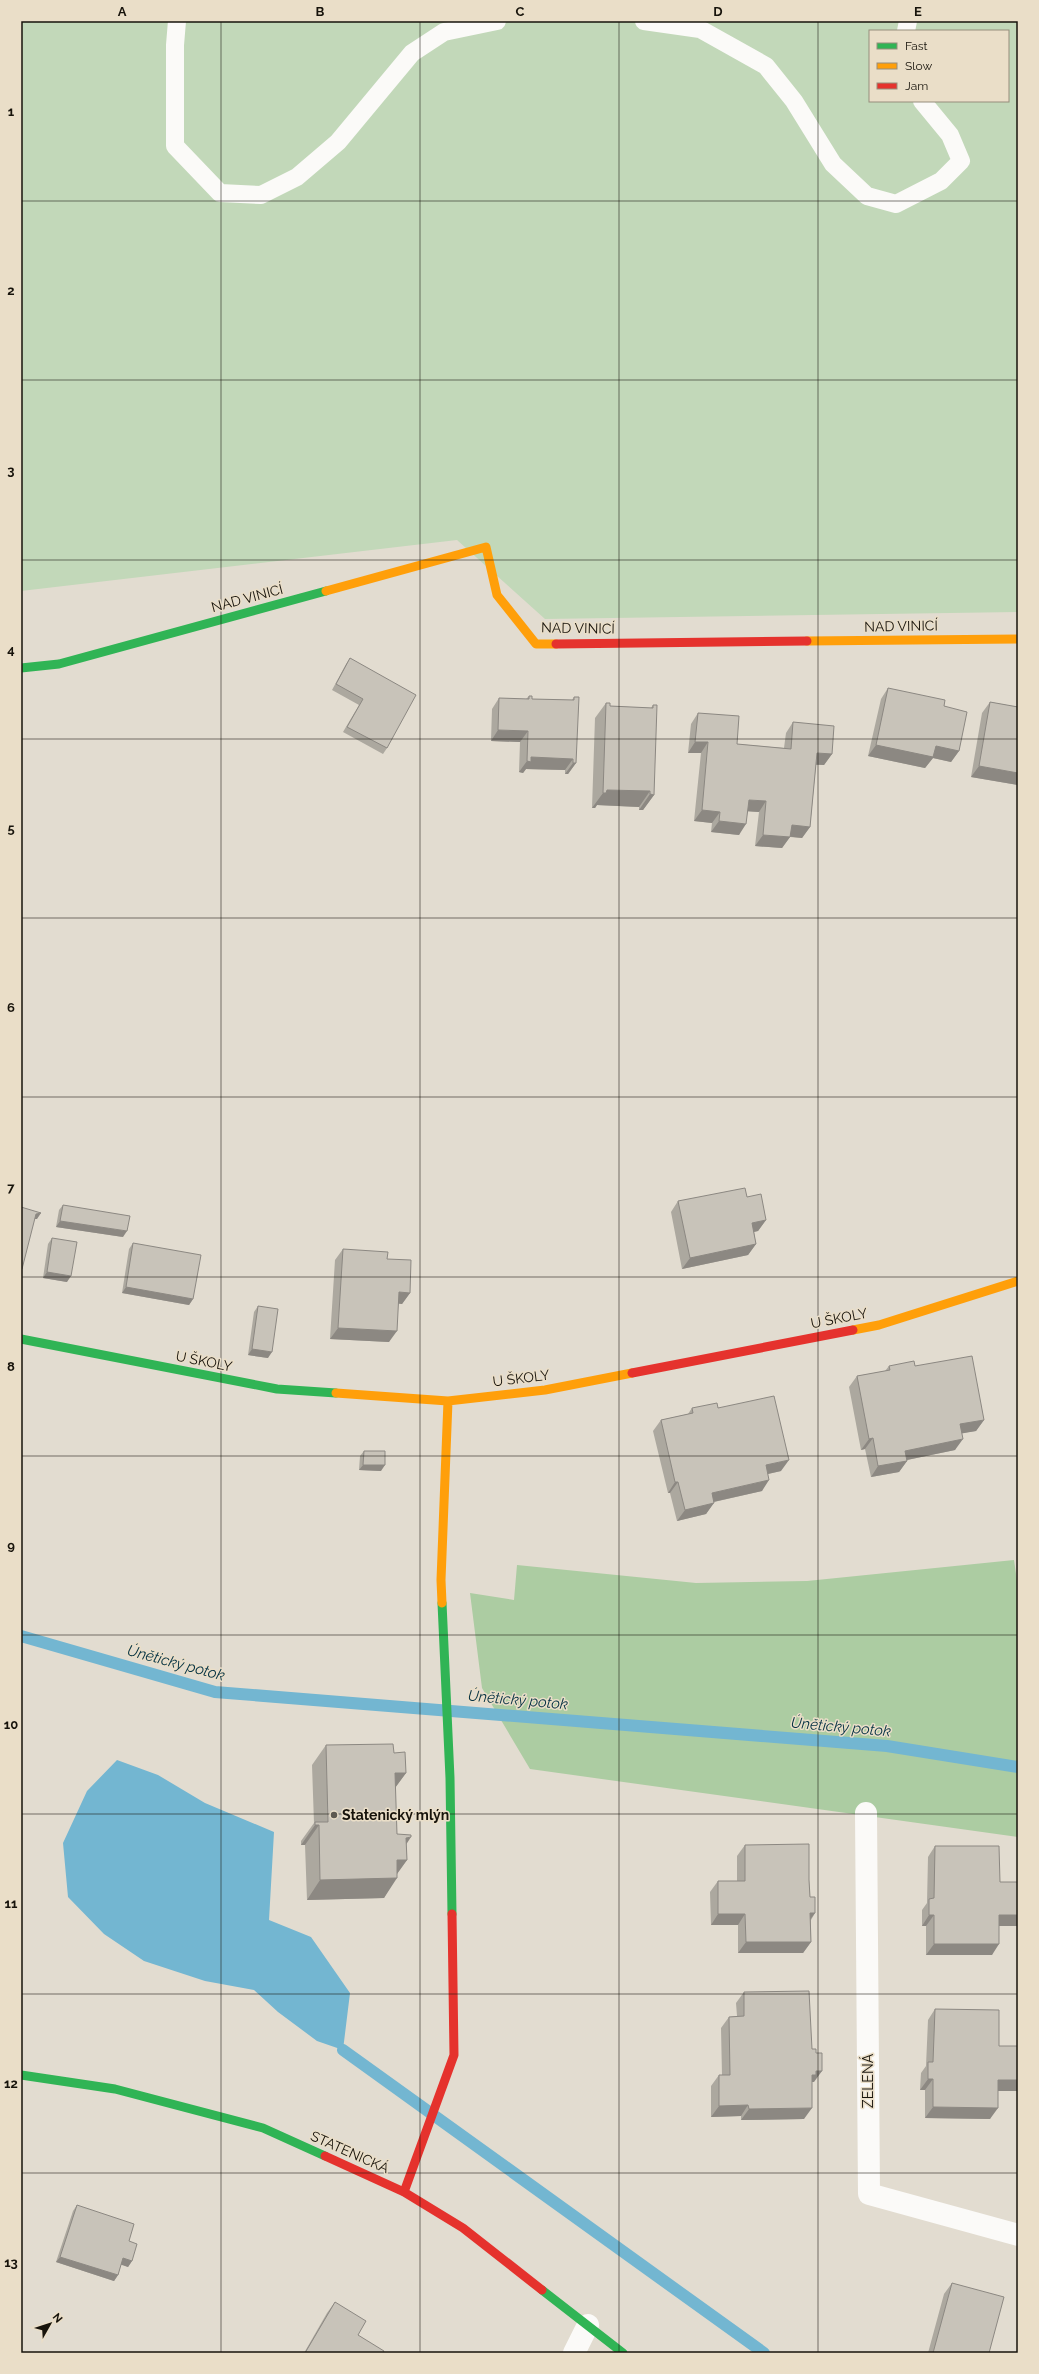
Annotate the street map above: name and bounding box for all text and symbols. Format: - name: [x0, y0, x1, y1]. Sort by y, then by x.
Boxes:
- text: A: [118, 4, 127, 19]
- text: B: [316, 4, 325, 19]
- text: C: [516, 4, 525, 19]
- text: D: [713, 4, 723, 19]
- text: E: [914, 4, 922, 19]
- legend: [869, 30, 1009, 102]
- text: Fast: [905, 39, 928, 53]
- text: Slow: [905, 59, 932, 73]
- text: Jam: [905, 79, 928, 93]
- text: 1: [8, 104, 15, 119]
- text: 2: [7, 283, 15, 298]
- text: 3: [7, 463, 15, 478]
- street label: NAD VINICÍ: [209, 580, 285, 615]
- street label: NAD VINICÍ: [864, 616, 939, 635]
- street label: NAD VINICÍ: [541, 618, 616, 637]
- text: 4: [7, 642, 15, 657]
- text: 5: [7, 821, 15, 836]
- text: 6: [7, 1000, 15, 1015]
- text: 7: [7, 1180, 15, 1195]
- street label: U ŠKOLY: [809, 1303, 869, 1331]
- street label: U ŠKOLY: [174, 1346, 234, 1374]
- text: 8: [7, 1359, 15, 1374]
- street label: U ŠKOLY: [491, 1365, 550, 1389]
- text: 9: [7, 1538, 15, 1553]
- water label: Únětický potok: [125, 1641, 227, 1685]
- water label: Únětický potok: [467, 1687, 569, 1713]
- water label: Únětický potok: [790, 1714, 892, 1740]
- text: 10: [4, 1717, 18, 1732]
- place label: Statenický mlýn: [342, 1807, 449, 1823]
- marker: Statenický mlýn: [329, 1810, 339, 1820]
- text: 11: [5, 1896, 18, 1911]
- street label: ZELENÁ: [859, 2053, 876, 2108]
- text: 12: [4, 2076, 18, 2091]
- street label: STATENICKÁ: [308, 2127, 393, 2177]
- text: 13: [4, 2255, 18, 2270]
- north arrow: [30, 2304, 70, 2344]
- text: N: [50, 2311, 65, 2325]

